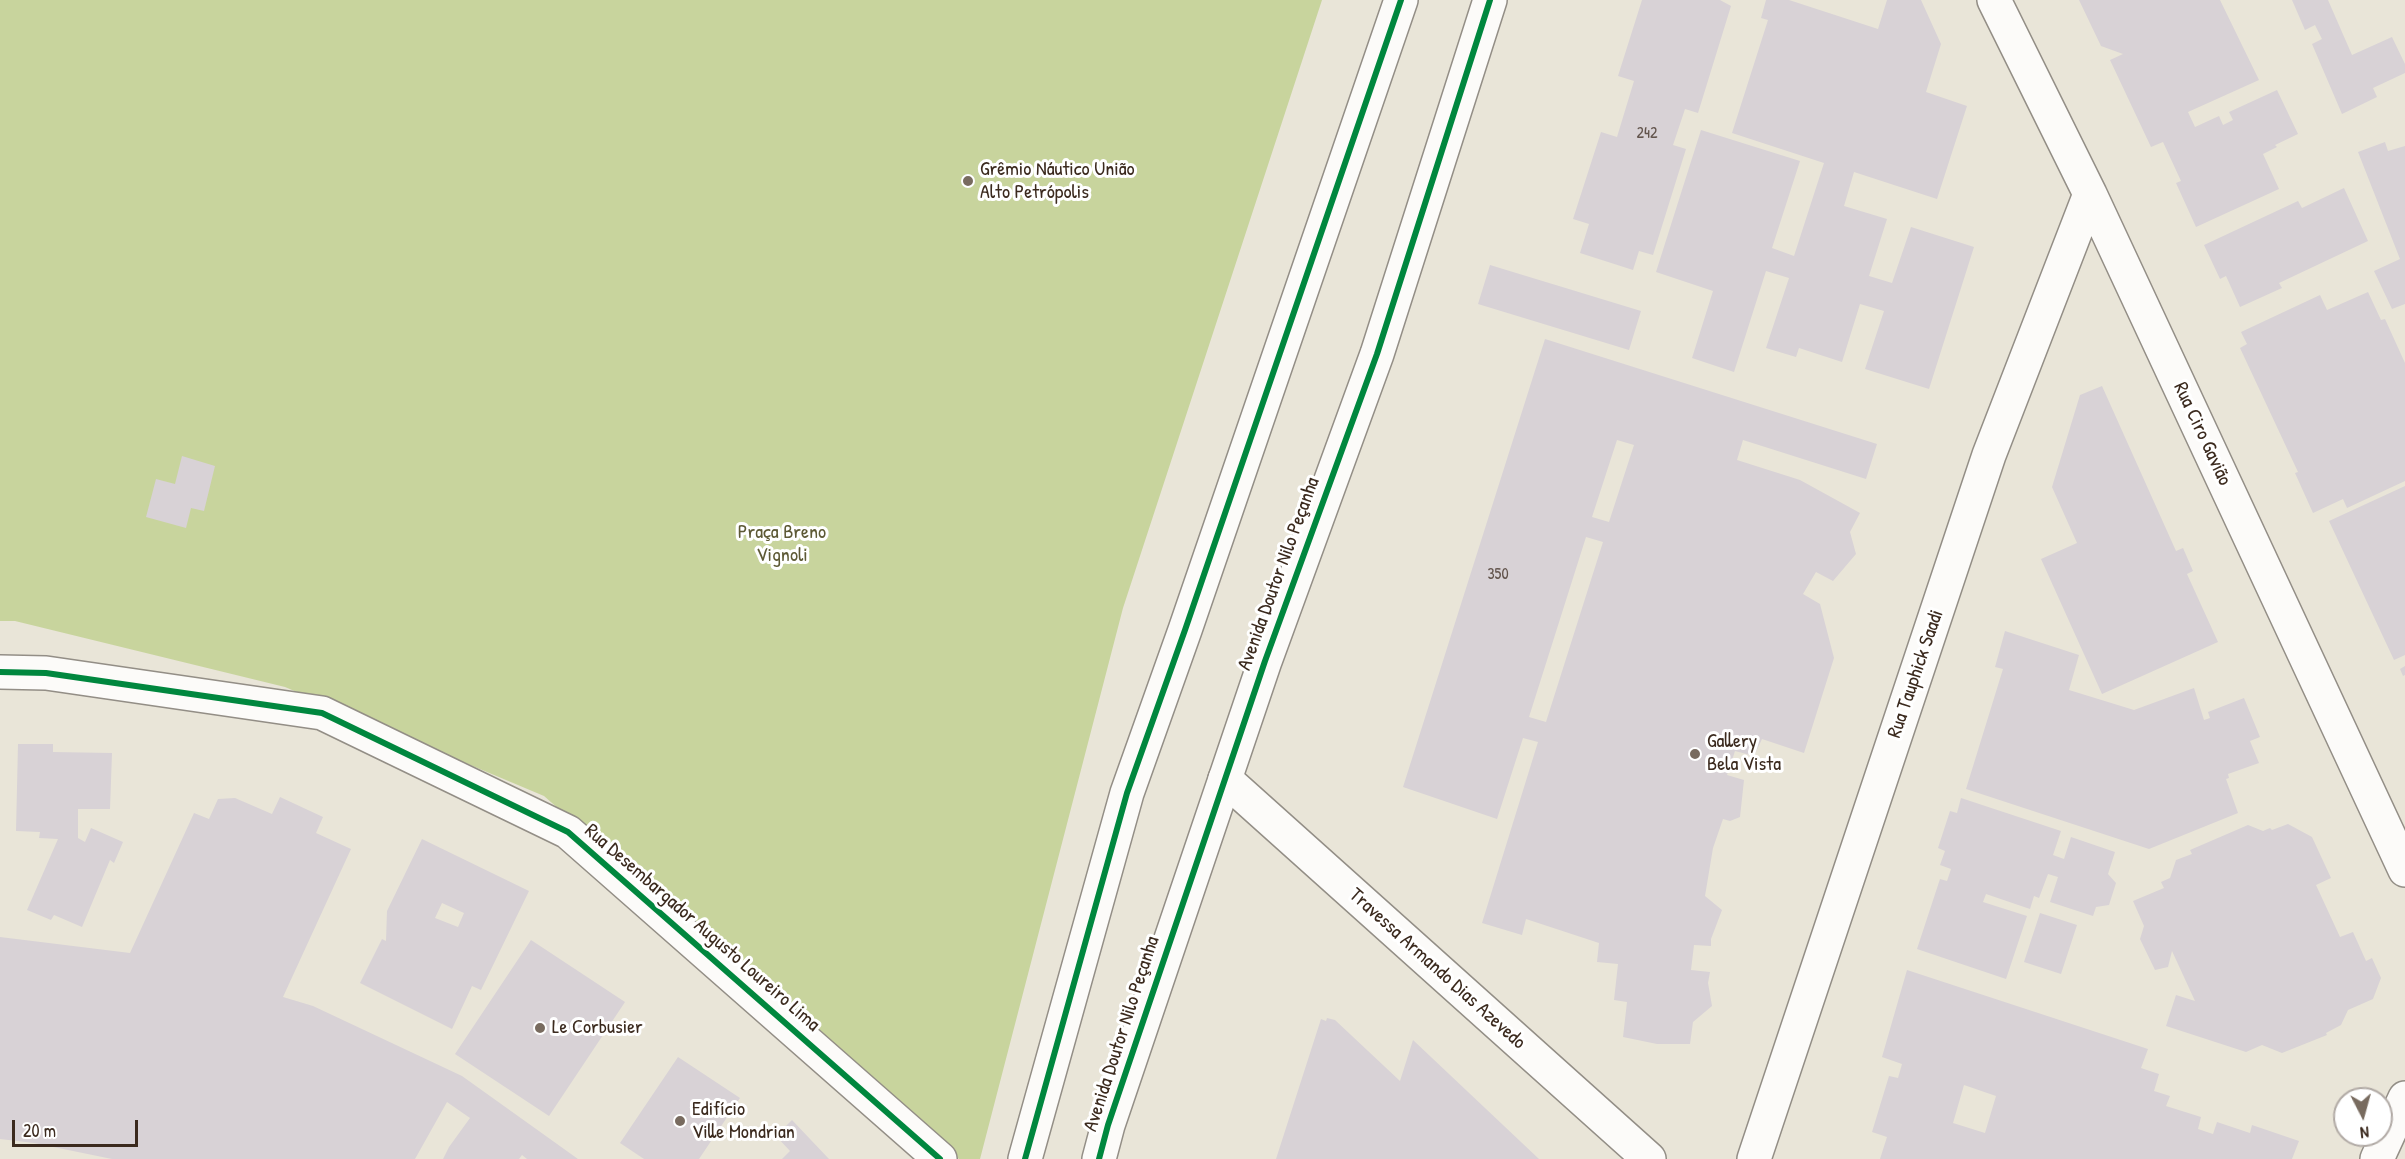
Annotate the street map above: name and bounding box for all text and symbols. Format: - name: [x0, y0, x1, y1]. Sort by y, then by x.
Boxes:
- house number: 242: [1637, 124, 1657, 144]
- place label: Grêmio Náutico União Alto Petrópolis: [980, 158, 1135, 205]
- marker: Grêmio Náutico União Alto Petrópolis: [961, 174, 975, 188]
- street label: Rua Ciro Gavião: [2168, 379, 2236, 489]
- street label: Avenida Doutor Nilo Peçanha: [1233, 474, 1325, 674]
- park label: Praça Breno Vignoli: [738, 521, 826, 568]
- house number: 350: [1487, 565, 1509, 585]
- street label: Rua Tauphick Saadi: [1883, 607, 1949, 741]
- place label: Gallery Bela Vista: [1707, 730, 1781, 777]
- marker: Gallery Bela Vista: [1688, 747, 1702, 761]
- street label: Rua Desembargador Augusto Loureiro Lima: [579, 819, 825, 1037]
- street label: Travessa Armando Dias Azevedo: [1344, 883, 1530, 1055]
- street label: Avenida Doutor Nilo Peçanha: [1079, 933, 1165, 1135]
- place label: Le Corbusier: [552, 1016, 643, 1040]
- marker: Le Corbusier: [533, 1021, 547, 1035]
- north arrow: [2333, 1087, 2393, 1147]
- place label: Edifício Ville Mondrian: [692, 1098, 795, 1145]
- scale bar: [15, 1108, 141, 1146]
- marker: Edifício Ville Mondrian: [673, 1114, 687, 1128]
- text: 20 m: [23, 1118, 56, 1143]
- text: N: [2359, 1122, 2370, 1144]

